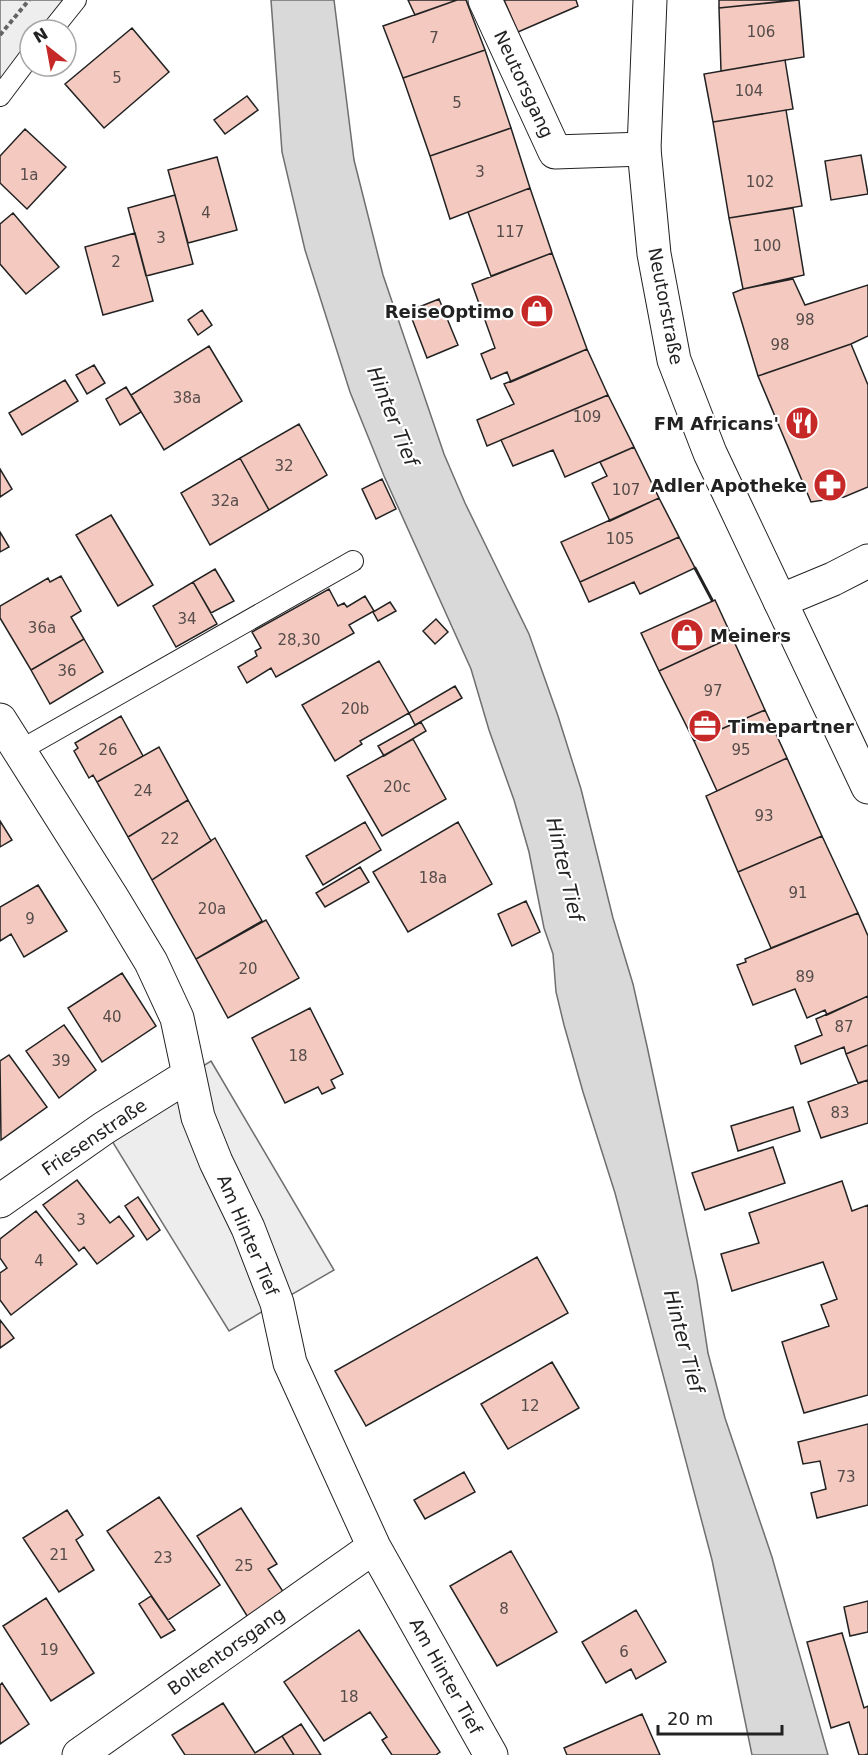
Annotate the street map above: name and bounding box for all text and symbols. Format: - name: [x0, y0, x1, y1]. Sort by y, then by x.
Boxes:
- north arrow: [18, 18, 78, 78]
- house number: 106: [747, 23, 775, 41]
- text: N: [30, 24, 51, 47]
- street label: Neutorsgang: [490, 27, 558, 141]
- house number: 7: [429, 29, 439, 47]
- house number: 5: [112, 69, 122, 87]
- house number: 104: [735, 82, 763, 100]
- house number: 5: [452, 94, 462, 112]
- house number: 3: [475, 163, 485, 181]
- house number: 1a: [20, 166, 38, 184]
- house number: 102: [746, 173, 774, 191]
- house number: 4: [201, 204, 211, 222]
- house number: 117: [496, 223, 524, 241]
- house number: 3: [156, 229, 166, 247]
- house number: 100: [753, 237, 781, 255]
- street label: Neutorstraße: [644, 246, 688, 366]
- house number: 2: [111, 253, 121, 271]
- shop icon: ReiseOptimo: [519, 293, 555, 329]
- place label: ReiseOptimo: [385, 301, 514, 322]
- house number: 98: [795, 311, 815, 329]
- house number: 98: [770, 336, 790, 354]
- water label: Hinter Tief: [362, 363, 425, 472]
- house number: 38a: [173, 389, 201, 407]
- restaurant icon: FM Africans': [784, 405, 820, 441]
- house number: 109: [573, 408, 601, 426]
- place label: FM Africans': [654, 413, 779, 434]
- house number: 32: [274, 457, 294, 475]
- pharmacy icon: Adler Apotheke: [812, 467, 848, 503]
- place label: Adler Apotheke: [650, 475, 807, 496]
- house number: 107: [612, 481, 640, 499]
- house number: 32a: [211, 492, 239, 510]
- house number: 105: [606, 530, 634, 548]
- house number: 34: [177, 610, 197, 628]
- shop icon: Meiners: [669, 617, 705, 653]
- house number: 36a: [28, 619, 56, 637]
- place label: Meiners: [710, 625, 791, 646]
- house number: 28,30: [278, 631, 320, 649]
- house number: 36: [57, 662, 77, 680]
- house number: 97: [703, 682, 723, 700]
- house number: 20b: [341, 700, 369, 718]
- office icon: Timepartner: [687, 708, 723, 744]
- place label: Timepartner: [728, 716, 854, 737]
- house number: 26: [98, 741, 118, 759]
- house number: 95: [731, 741, 751, 759]
- house number: 20c: [383, 778, 411, 796]
- house number: 24: [133, 782, 153, 800]
- house number: 93: [754, 807, 774, 825]
- water label: Hinter Tief: [541, 815, 589, 926]
- house number: 22: [160, 830, 180, 848]
- house number: 18a: [419, 869, 447, 887]
- house number: 91: [788, 884, 808, 902]
- house number: 20a: [198, 900, 226, 918]
- house number: 9: [25, 910, 35, 928]
- house number: 20: [238, 960, 258, 978]
- house number: 89: [795, 968, 815, 986]
- house number: 40: [102, 1008, 122, 1026]
- house number: 87: [834, 1018, 854, 1036]
- house number: 18: [288, 1047, 308, 1065]
- house number: 39: [51, 1052, 71, 1070]
- street label: Friesenstraße: [38, 1094, 150, 1180]
- house number: 83: [830, 1104, 850, 1122]
- street label: Am Hinter Tief: [213, 1171, 283, 1299]
- house number: 3: [76, 1211, 86, 1229]
- house number: 4: [34, 1252, 44, 1270]
- water label: Hinter Tief: [659, 1287, 710, 1398]
- house number: 12: [520, 1397, 540, 1415]
- house number: 73: [836, 1468, 856, 1486]
- house number: 21: [49, 1546, 69, 1564]
- house number: 23: [153, 1549, 173, 1567]
- house number: 25: [234, 1557, 254, 1575]
- house number: 8: [499, 1600, 509, 1618]
- street label: Boltentorsgang: [163, 1603, 289, 1699]
- street label: Am Hinter Tief: [405, 1614, 487, 1738]
- house number: 19: [39, 1641, 59, 1659]
- house number: 6: [619, 1643, 629, 1661]
- house number: 18: [339, 1688, 359, 1706]
- scale bar: [658, 1698, 782, 1736]
- text: 20 m: [667, 1708, 713, 1729]

